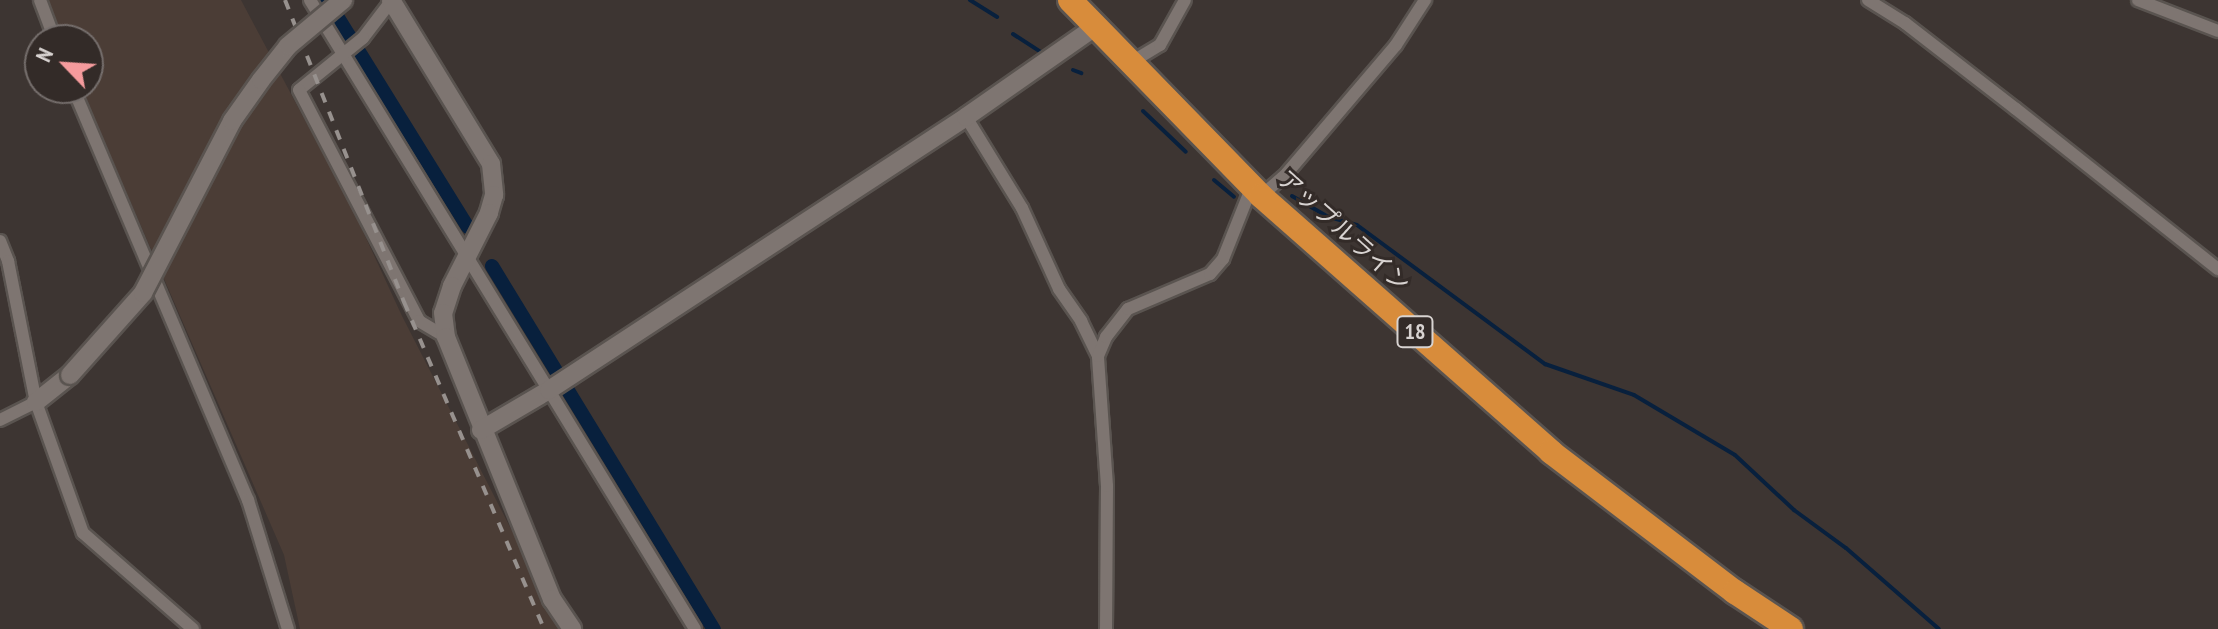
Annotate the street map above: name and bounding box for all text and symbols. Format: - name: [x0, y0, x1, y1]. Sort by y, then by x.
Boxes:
- north arrow: [24, 24, 104, 104]
- text: N: [29, 43, 59, 66]
- street label: アップルライン: [1272, 164, 1416, 298]
- road number: 18: [1395, 314, 1435, 350]

